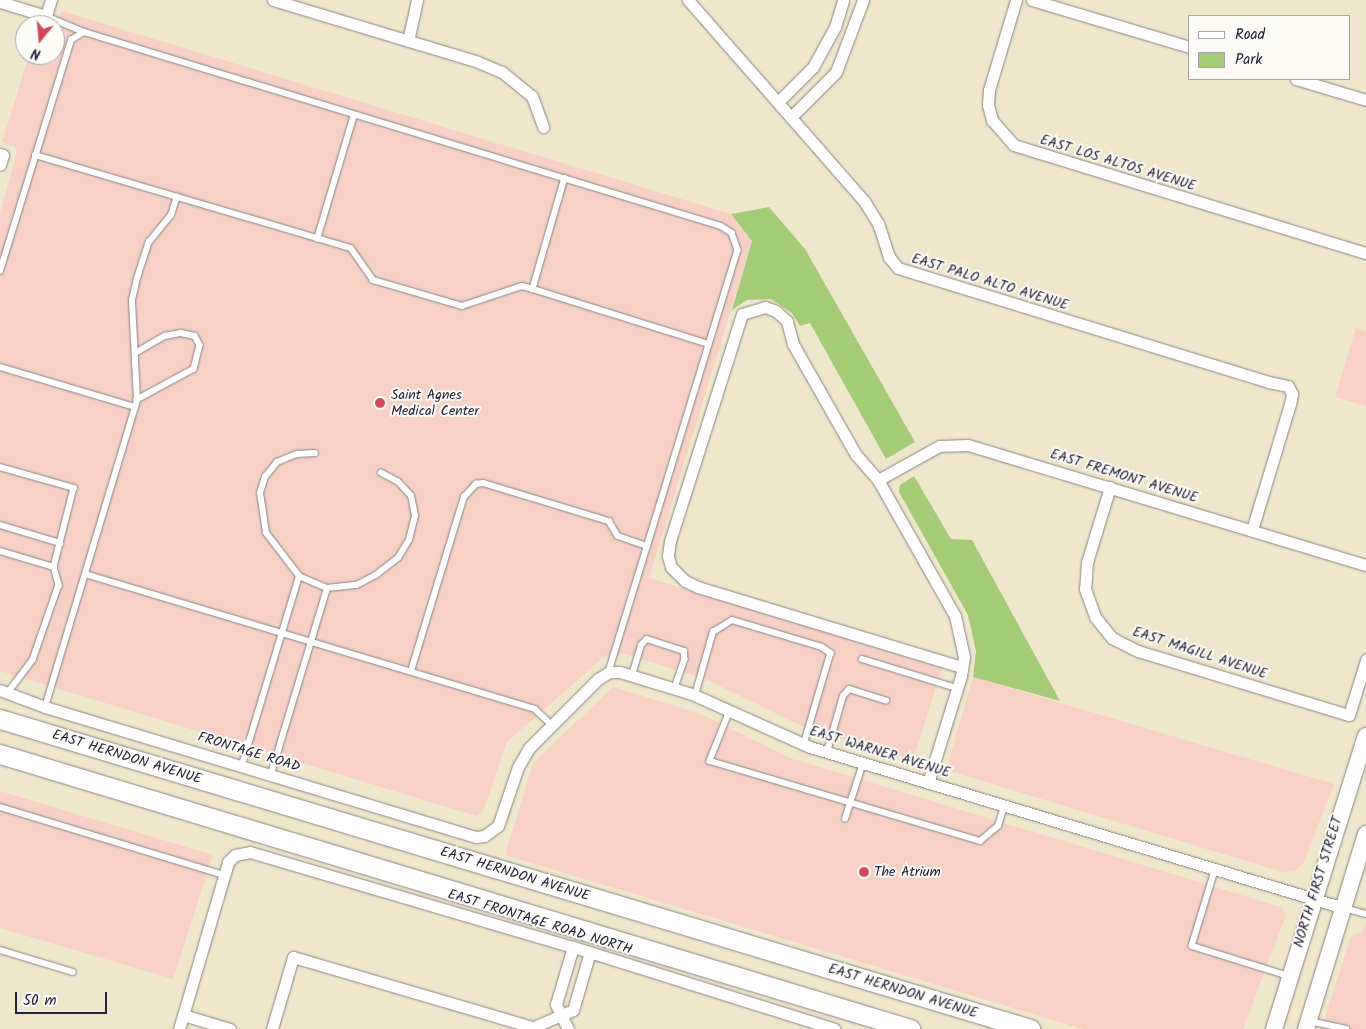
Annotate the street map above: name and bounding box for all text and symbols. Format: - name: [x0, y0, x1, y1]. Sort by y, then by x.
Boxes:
- north arrow: [15, 15, 65, 65]
- legend: [1188, 15, 1351, 80]
- text: Road: [1235, 23, 1265, 47]
- text: N: [28, 42, 43, 65]
- text: Park: [1235, 48, 1262, 72]
- street label: EAST LOS ALTOS AVENUE: [1038, 131, 1198, 195]
- street label: EAST PALO ALTO AVENUE: [909, 250, 1071, 314]
- place label: Saint Agnes Medical Center: [391, 387, 479, 420]
- marker: Saint Agnes Medical Center: [373, 396, 387, 410]
- street label: EAST FREMONT AVENUE: [1048, 446, 1200, 506]
- street label: EAST MAGILL AVENUE: [1130, 623, 1270, 683]
- street label: EAST WARNER AVENUE: [807, 723, 953, 781]
- street label: EAST HERNDON AVENUE: [50, 726, 204, 788]
- street label: FRONTAGE ROAD: [196, 728, 302, 776]
- street label: NORTH FIRST STREET: [1290, 814, 1346, 950]
- street label: EAST HERNDON AVENUE: [438, 843, 592, 905]
- place label: The Atrium: [874, 864, 941, 880]
- marker: The Atrium: [858, 866, 870, 878]
- street label: EAST FRONTAGE ROAD NORTH: [446, 886, 634, 958]
- street label: EAST HERNDON AVENUE: [826, 960, 980, 1022]
- scale bar: [18, 982, 110, 1014]
- text: 50 m: [23, 989, 57, 1013]

